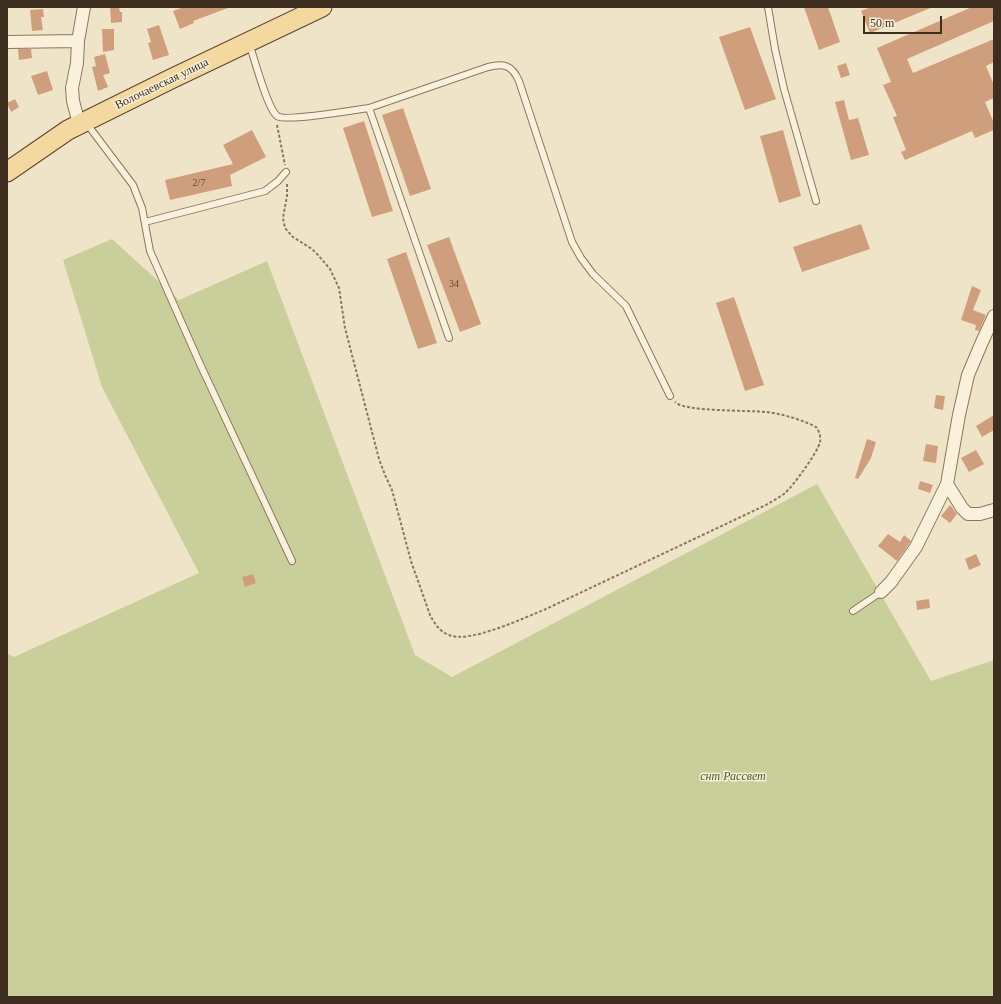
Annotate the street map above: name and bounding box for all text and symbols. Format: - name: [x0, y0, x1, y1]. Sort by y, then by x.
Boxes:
- scale bar: [865, 8, 944, 34]
- text: 50 m: [870, 16, 894, 30]
- street label: Волочаевская улица: [113, 55, 211, 113]
- house number: 2/7: [193, 177, 205, 189]
- house number: 34: [449, 278, 459, 290]
- park label: снт Рассвет: [700, 770, 766, 784]

